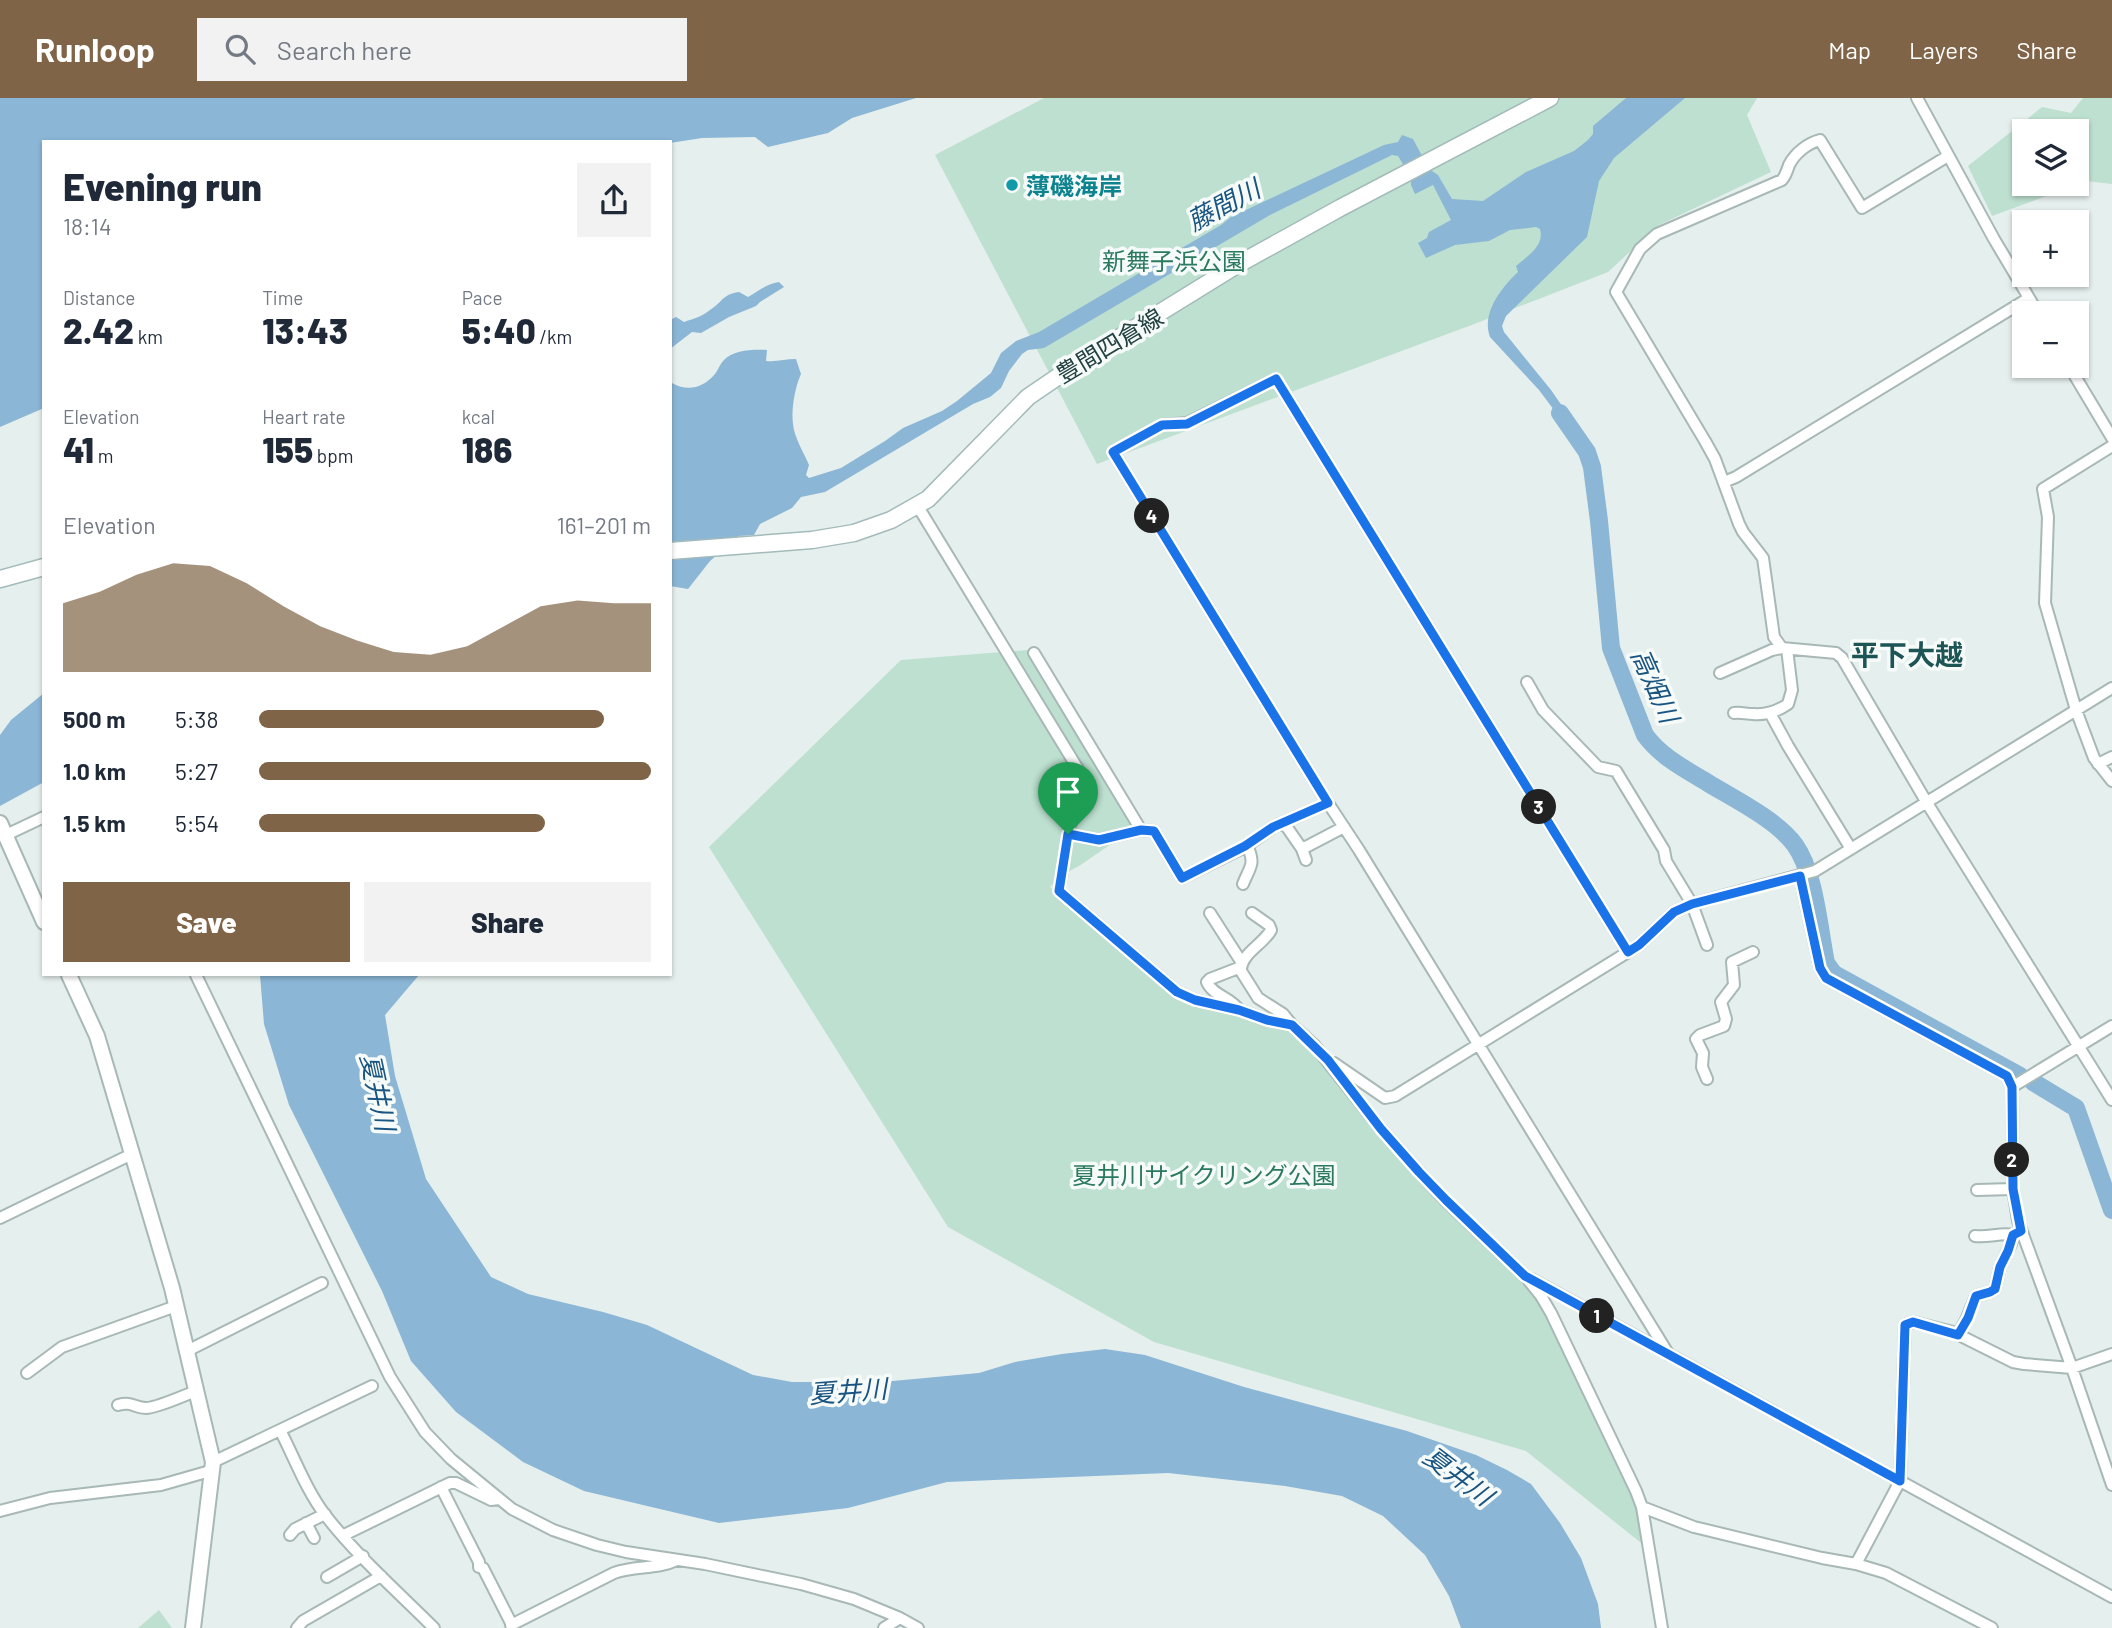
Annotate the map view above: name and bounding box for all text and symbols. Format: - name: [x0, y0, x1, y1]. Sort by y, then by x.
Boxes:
- search box: [197, 18, 687, 81]
- text: Runloop: [35, 29, 155, 69]
- icon: search: [221, 30, 259, 68]
- text: Search here: [277, 34, 412, 65]
- text: Map: [1828, 35, 1871, 64]
- text: Layers: [1909, 35, 1978, 64]
- text: Share: [2016, 35, 2077, 64]
- map controls: [2012, 119, 2089, 378]
- button: layers: [2012, 119, 2089, 196]
- text: Evening run: [63, 163, 262, 209]
- button: share: [577, 163, 651, 237]
- place label: 薄磯海岸: [1026, 171, 1122, 200]
- water label: 藤間川: [1181, 171, 1267, 236]
- marker: 薄磯海岸: [1004, 177, 1020, 193]
- button: +: [2012, 210, 2089, 287]
- text: 18:14: [63, 212, 112, 240]
- park label: 新舞子浜公園: [1102, 246, 1246, 275]
- text: Distance: [63, 286, 135, 309]
- text: Time: [262, 286, 303, 309]
- text: Pace: [462, 286, 503, 309]
- button: −: [2012, 301, 2089, 378]
- street label: 豊間四倉線: [1050, 302, 1168, 388]
- text: 2.42: [63, 309, 134, 351]
- text: 13:43: [262, 309, 348, 351]
- text: 5:40: [462, 309, 536, 351]
- text: km: [134, 325, 163, 348]
- text: /km: [536, 325, 572, 348]
- text: Elevation: [63, 405, 140, 428]
- text: Heart rate: [262, 405, 346, 428]
- text: kcal: [462, 405, 495, 428]
- text: 41: [63, 428, 94, 470]
- text: 155: [262, 428, 313, 470]
- text: 186: [462, 428, 512, 470]
- text: m: [94, 444, 113, 467]
- text: bpm: [313, 444, 353, 467]
- pin: 4: [1134, 498, 1170, 534]
- text: 4: [1146, 504, 1157, 527]
- text: Elevation: [63, 511, 156, 539]
- text: 161–201 m: [557, 511, 651, 539]
- district label: 平下大越: [1851, 637, 1963, 671]
- water label: 高畑川: [1626, 643, 1687, 730]
- text: 500 m: [63, 705, 125, 733]
- text: 5:38: [175, 705, 218, 733]
- text: 1.0 km: [63, 757, 126, 785]
- text: 5:27: [175, 757, 218, 785]
- pin: [1038, 762, 1098, 834]
- icon: arrive: [1049, 773, 1087, 811]
- pin: 3: [1522, 790, 1556, 824]
- text: 3: [1533, 795, 1544, 818]
- text: 1.5 km: [63, 809, 126, 837]
- text: 5:54: [175, 809, 219, 837]
- button: Save: [63, 882, 350, 962]
- button: Share: [364, 882, 651, 962]
- water label: 夏井川: [356, 1051, 403, 1136]
- pin: 2: [1994, 1142, 2030, 1178]
- text: 2: [2006, 1148, 2017, 1171]
- park label: 夏井川サイクリング公園: [1072, 1160, 1336, 1189]
- pin: 1: [1580, 1298, 1614, 1334]
- text: 1: [1593, 1304, 1600, 1327]
- water label: 夏井川: [808, 1372, 891, 1408]
- water label: 夏井川: [1419, 1439, 1502, 1513]

